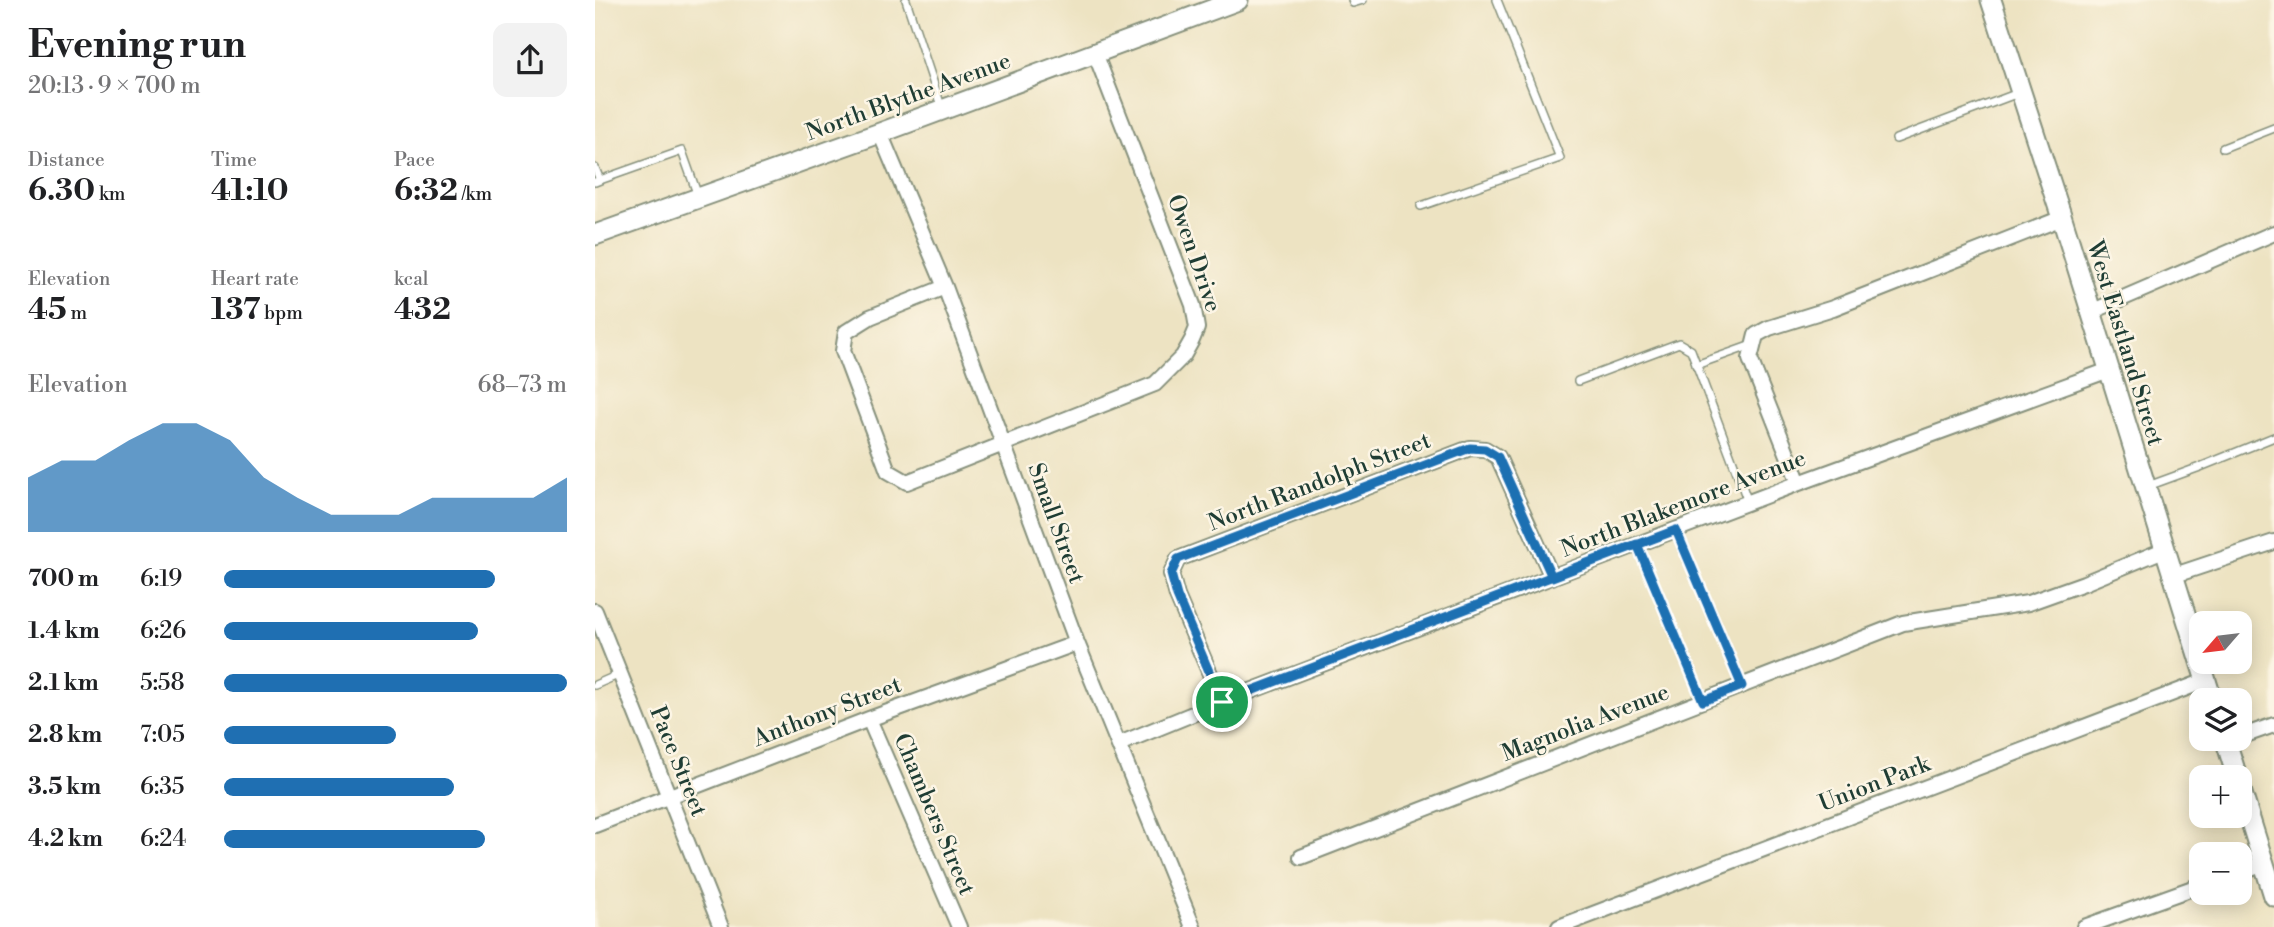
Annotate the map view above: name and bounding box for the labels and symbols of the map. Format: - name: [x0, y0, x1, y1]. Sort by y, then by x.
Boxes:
- street label: North Blythe Avenue: [802, 47, 1014, 147]
- street label: Owen Drive: [1161, 191, 1227, 316]
- street label: West Eastland Street: [2080, 237, 2170, 449]
- street label: North Randolph Street: [1204, 427, 1435, 537]
- street label: North Blakemore Avenue: [1557, 444, 1810, 564]
- street label: Small Street: [1021, 459, 1091, 587]
- north arrow: [2189, 611, 2252, 674]
- street label: Anthony Street: [748, 671, 905, 753]
- pin: [1192, 672, 1252, 732]
- street label: Magnolia Avenue: [1498, 678, 1673, 768]
- street label: Pace Street: [643, 702, 713, 821]
- street label: Chambers Street: [887, 729, 981, 900]
- street label: Union Park: [1815, 750, 1935, 818]

